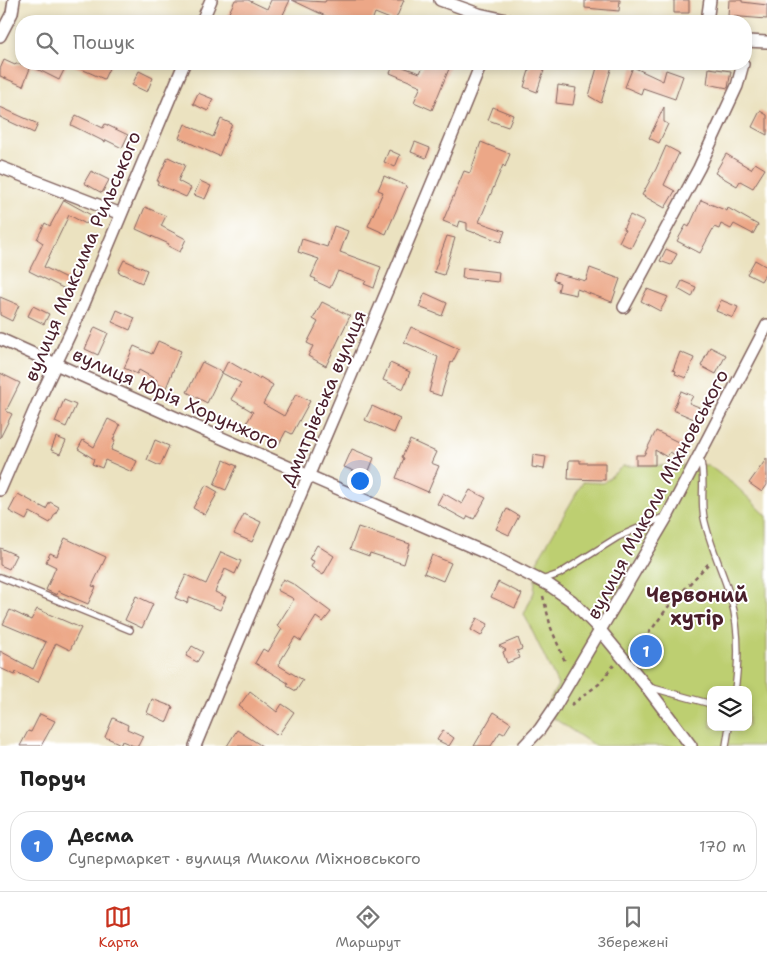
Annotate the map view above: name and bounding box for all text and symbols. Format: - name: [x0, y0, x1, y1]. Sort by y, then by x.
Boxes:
- search box: [15, 15, 752, 70]
- icon: search: [33, 29, 61, 57]
- text: Пошук: [73, 30, 135, 55]
- street label: вулиця Максима Рильського: [18, 127, 147, 385]
- street label: Дмитрівська вулиця: [275, 306, 372, 490]
- street label: вулиця Юрія Хорунжого: [69, 342, 283, 455]
- street label: вулиця Миколи Міхновського: [581, 365, 734, 624]
- your location: [347, 468, 373, 494]
- district label: Червоний хутір: [646, 582, 748, 631]
- pin: 1: [630, 632, 662, 670]
- map controls: [707, 686, 752, 731]
- button: layers: [707, 686, 752, 731]
- text: Поруч: [20, 765, 86, 793]
- text: Десма: [68, 823, 133, 848]
- text: 1: [33, 836, 41, 857]
- text: 170 m: [699, 836, 746, 857]
- text: Супермаркет · вулиця Миколи Міхновського: [68, 848, 421, 869]
- tab: Карта: [98, 903, 139, 951]
- tab: Маршрут: [335, 903, 401, 951]
- tab: Збережені: [598, 903, 669, 951]

